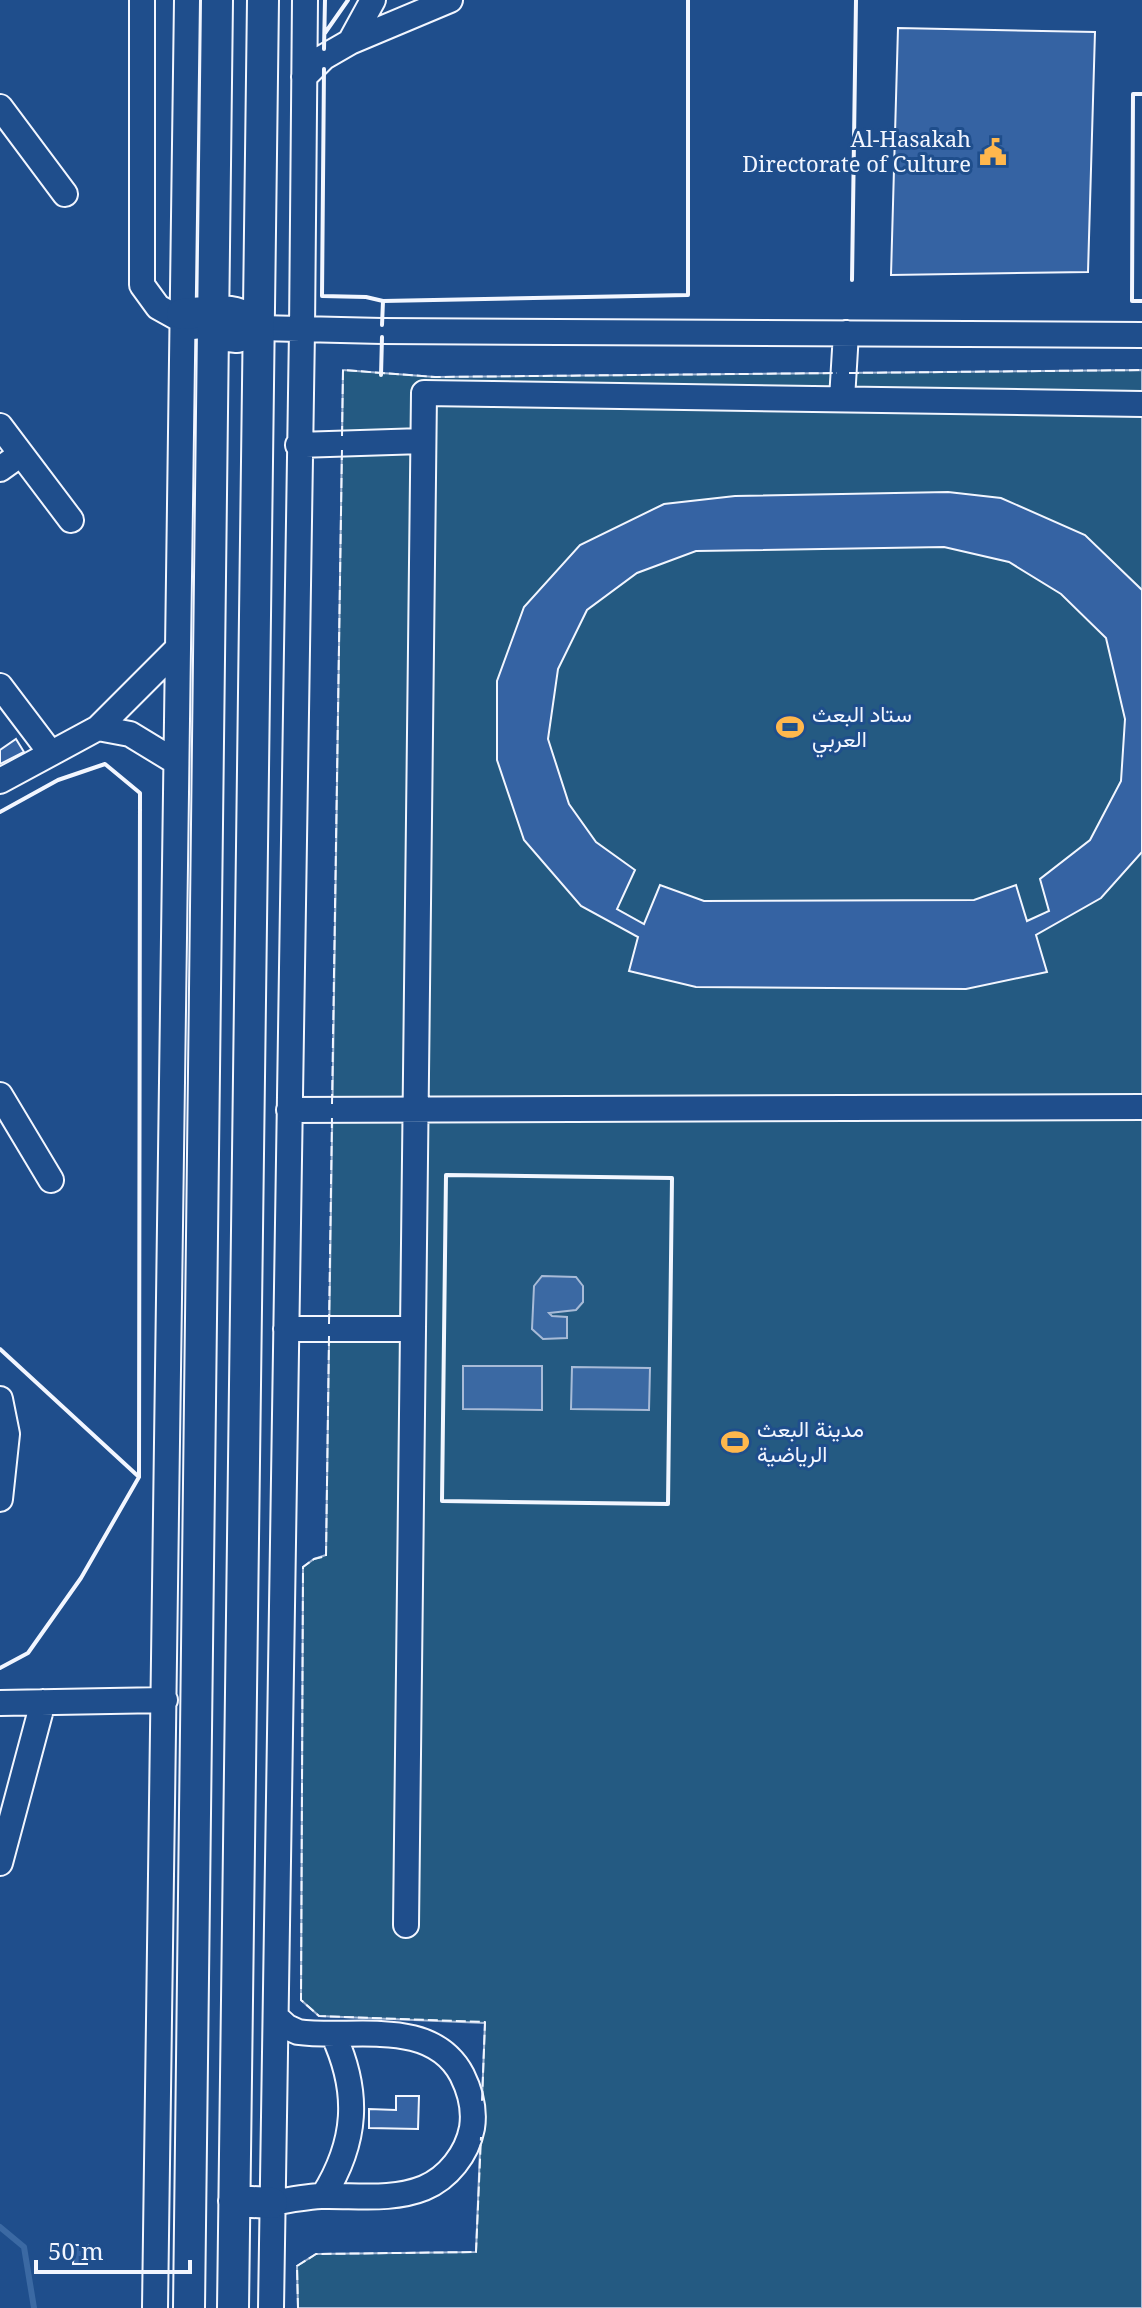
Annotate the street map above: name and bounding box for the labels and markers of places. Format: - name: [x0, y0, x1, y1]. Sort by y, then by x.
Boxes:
- place label: Al-Hasakah Directorate of Culture: [742, 123, 971, 178]
- public building icon: Al-Hasakah Directorate of Culture: [978, 137, 1008, 167]
- place label: ستاد البعث العربي: [812, 698, 912, 758]
- sports icon: ستاد البعث العربي: [775, 712, 805, 742]
- place label: مدينة البعث الرياضية: [757, 1413, 864, 1468]
- sports icon: مدينة البعث الرياضية: [720, 1427, 750, 1457]

